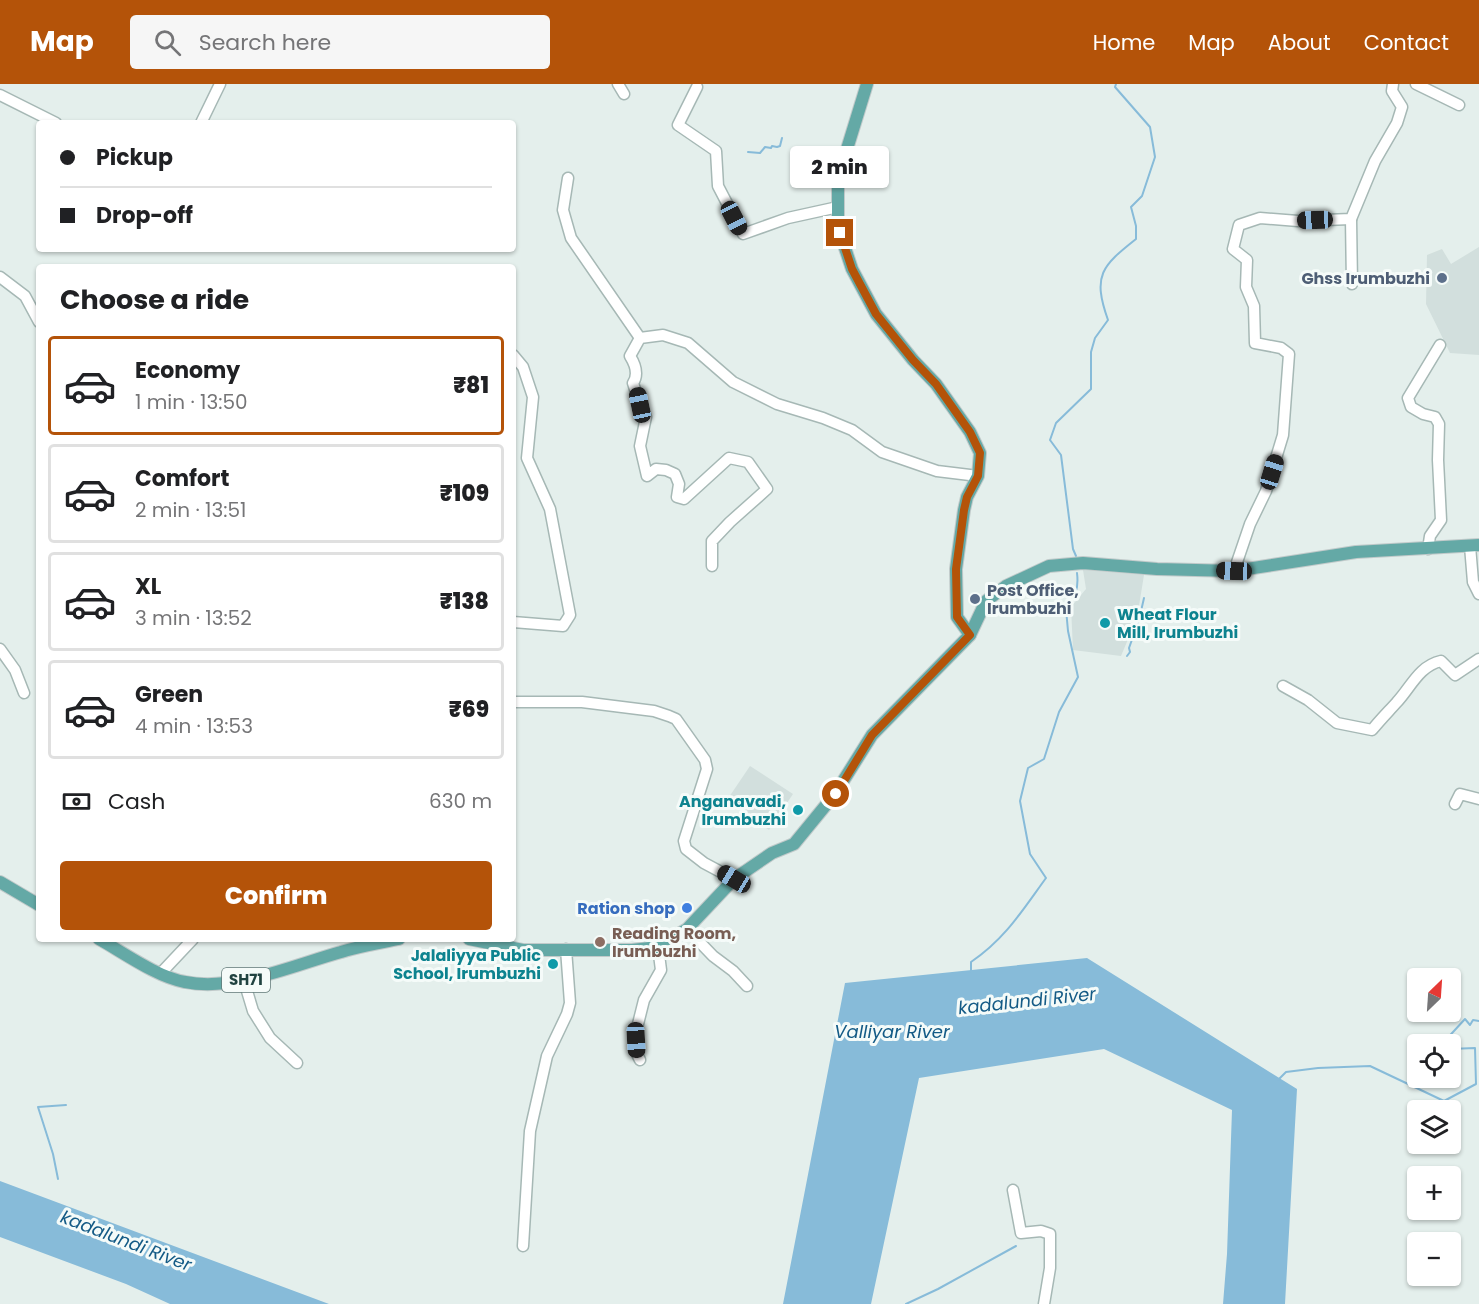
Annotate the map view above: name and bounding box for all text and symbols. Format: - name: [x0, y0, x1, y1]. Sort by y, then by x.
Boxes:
- search box: [130, 15, 550, 69]
- text: Map: [30, 22, 94, 61]
- icon: search: [151, 26, 184, 59]
- text: Search here: [199, 27, 331, 58]
- text: Home: [1093, 28, 1155, 57]
- text: Map: [1188, 28, 1235, 57]
- text: About: [1268, 28, 1331, 57]
- text: Contact: [1364, 28, 1449, 57]
- text: Pickup: [96, 142, 173, 173]
- callout: 2 min: [790, 146, 890, 188]
- text: 2 min: [811, 153, 868, 181]
- car: [718, 198, 750, 238]
- text: Drop-off: [96, 200, 193, 231]
- car: [1297, 210, 1333, 230]
- route end: [826, 219, 853, 246]
- place label: Ghss Irumbuzhi: [1301, 267, 1430, 290]
- marker: Ghss Irumbuzhi: [1435, 271, 1449, 285]
- text: Choose a ride: [60, 281, 249, 318]
- text: Economy: [135, 355, 240, 386]
- icon: car: [63, 359, 117, 413]
- text: ₹81: [453, 370, 489, 401]
- car: [627, 386, 653, 424]
- text: 1 min · 13:50: [135, 388, 248, 416]
- car: [1258, 452, 1286, 492]
- text: Comfort: [135, 463, 229, 494]
- icon: car: [63, 467, 117, 521]
- text: ₹109: [440, 478, 489, 509]
- text: 2 min · 13:51: [135, 496, 246, 524]
- car: [1216, 561, 1252, 581]
- text: XL: [135, 571, 161, 602]
- icon: car: [63, 575, 117, 629]
- place label: Post Office, Irumbuzhi: [987, 579, 1079, 620]
- text: ₹138: [440, 586, 489, 617]
- marker: Post Office, Irumbuzhi: [968, 592, 982, 606]
- place label: Wheat Flour Mill, Irumbuzhi: [1117, 603, 1238, 644]
- text: 3 min · 13:52: [135, 604, 252, 632]
- marker: Wheat Flour Mill, Irumbuzhi: [1098, 616, 1112, 630]
- text: Green: [135, 679, 203, 710]
- icon: car: [63, 683, 117, 737]
- text: ₹69: [449, 694, 489, 725]
- text: 4 min · 13:53: [135, 712, 253, 740]
- route start: [822, 780, 849, 807]
- icon: cash: [60, 785, 93, 818]
- text: Cash: [108, 786, 165, 817]
- text: 630 m: [429, 787, 492, 815]
- place label: Anganavadi, Irumbuzhi: [679, 790, 786, 831]
- marker: Anganavadi, Irumbuzhi: [791, 803, 805, 817]
- button: Confirm: [60, 861, 492, 930]
- car: [714, 862, 754, 896]
- place label: Ration shop: [577, 897, 675, 920]
- marker: Ration shop: [680, 901, 694, 915]
- place label: Reading Room, Irumbuzhi: [612, 922, 736, 963]
- marker: Reading Room, Irumbuzhi: [593, 935, 607, 949]
- place label: Jalaliyya Public School, Irumbuzhi: [393, 944, 541, 985]
- marker: Jalaliyya Public School, Irumbuzhi: [546, 957, 560, 971]
- road number: SH71: [222, 968, 270, 992]
- north arrow: [1407, 968, 1461, 1022]
- map controls: [1407, 968, 1461, 1286]
- water label: kadalundi River: [957, 981, 1098, 1020]
- water label: Valliyar River: [834, 1019, 951, 1044]
- car: [626, 1022, 646, 1058]
- button: locate: [1407, 1034, 1461, 1088]
- button: layers: [1407, 1100, 1461, 1154]
- button: +: [1407, 1166, 1461, 1220]
- water label: kadalundi River: [57, 1204, 197, 1277]
- button: −: [1407, 1232, 1461, 1286]

